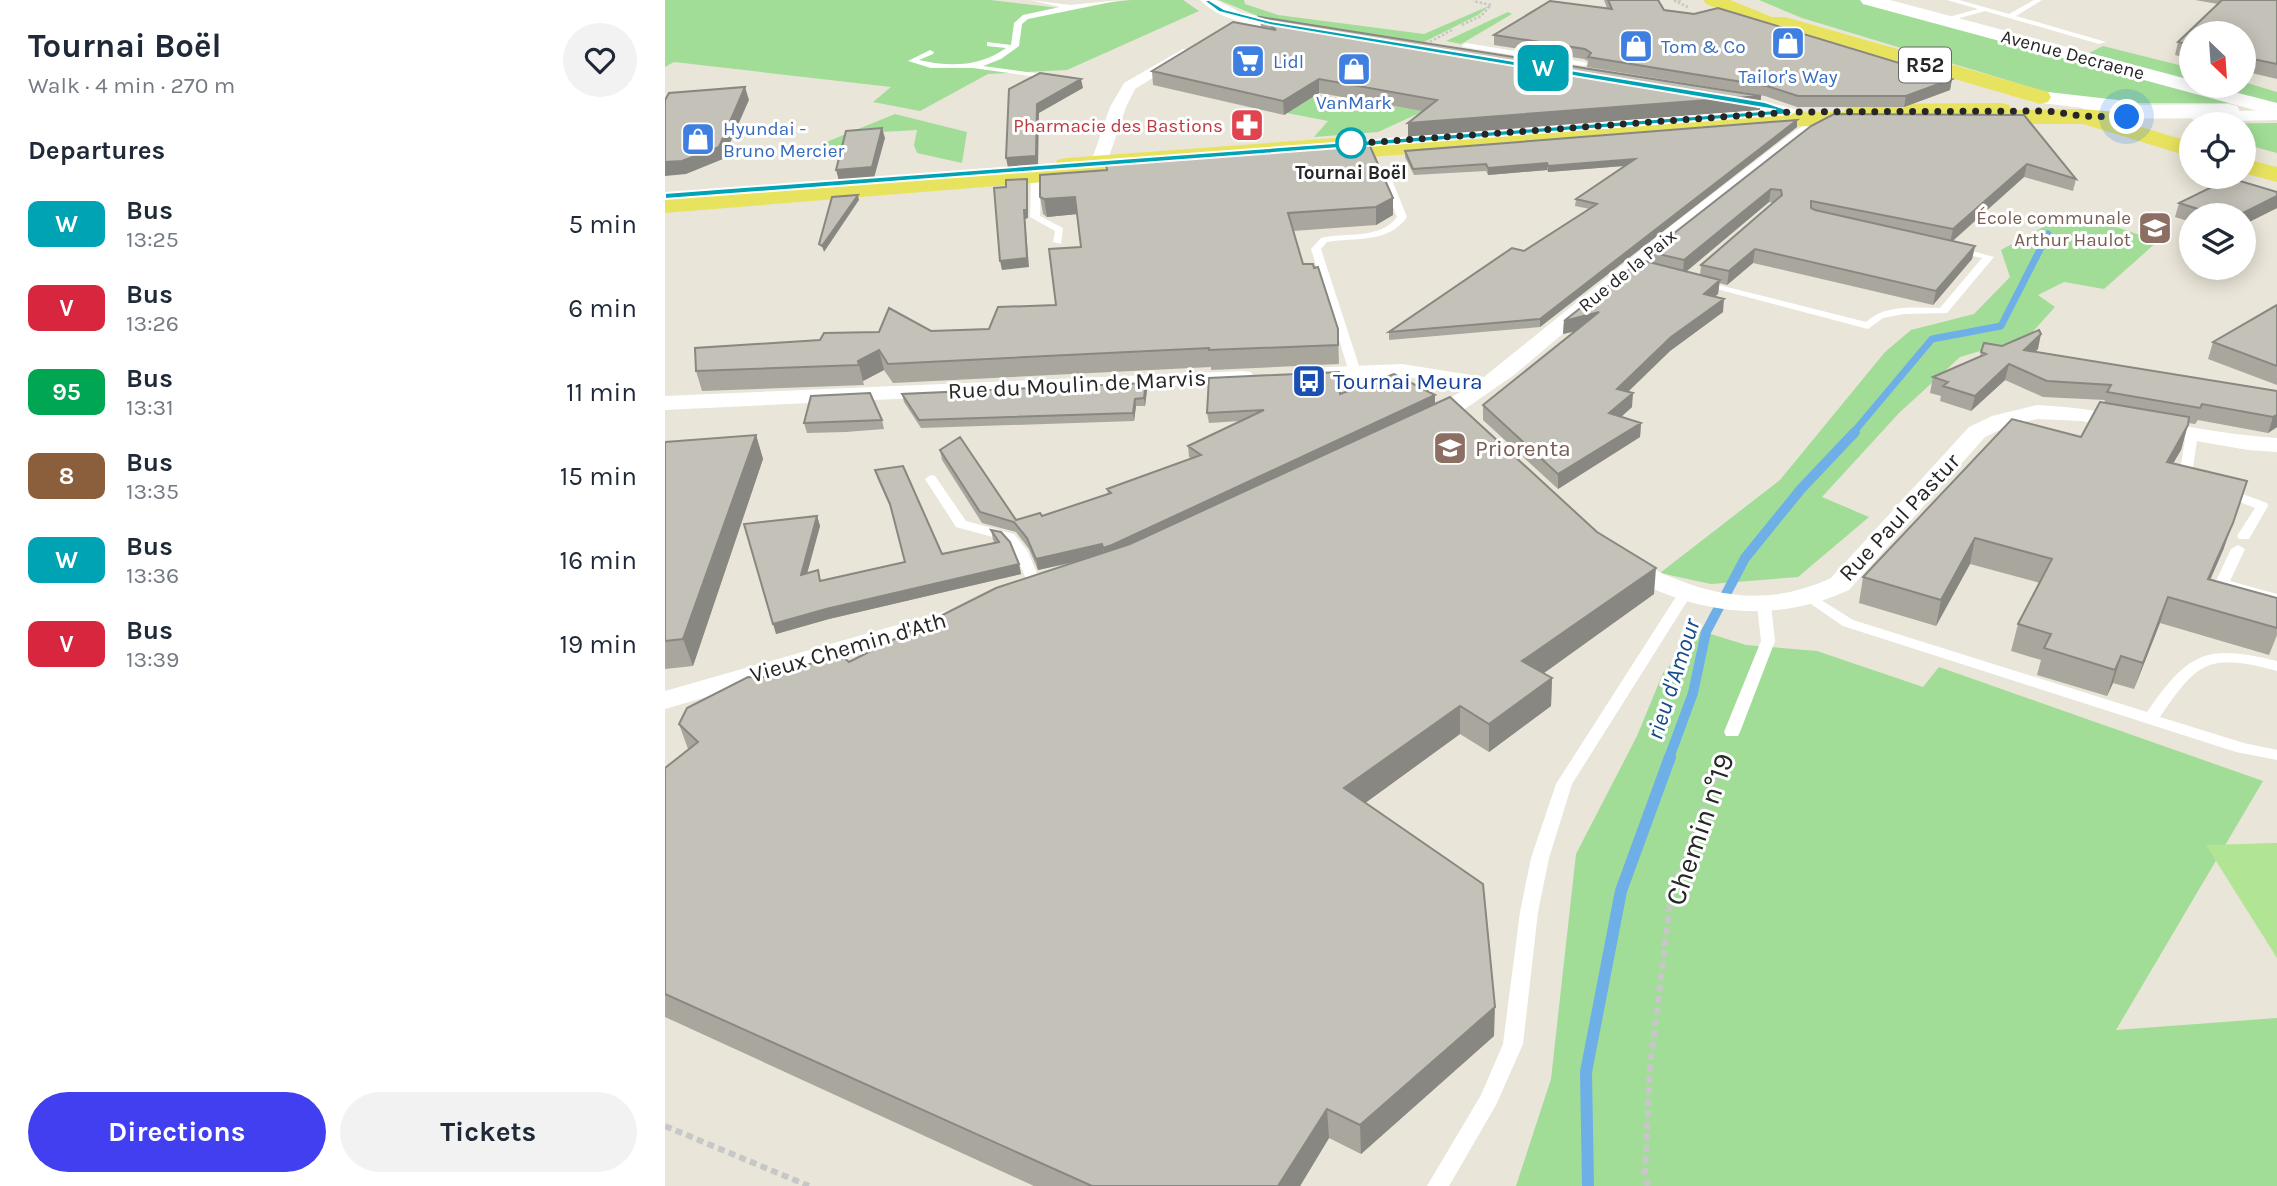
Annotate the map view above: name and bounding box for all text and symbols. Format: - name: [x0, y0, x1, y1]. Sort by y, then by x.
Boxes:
- north arrow: [2179, 21, 2256, 98]
- map controls: [2179, 21, 2256, 280]
- button: heart: [563, 23, 637, 97]
- shop icon: Tailor's Way: [1769, 24, 1807, 62]
- street label: Avenue Decraene: [1999, 25, 2147, 85]
- text: Tournai Boël: [28, 27, 222, 65]
- shop icon: Tom & Co: [1617, 27, 1655, 65]
- place label: Tom & Co: [1661, 36, 1746, 58]
- supermarket icon: Lidl: [1229, 42, 1267, 80]
- line badge: W: [1520, 45, 1566, 91]
- road number: R52: [1899, 48, 1951, 82]
- shop icon: VanMark: [1335, 50, 1373, 88]
- place label: Lidl: [1273, 51, 1304, 73]
- text: W: [1532, 54, 1554, 82]
- place label: Tailor's Way: [1738, 66, 1838, 88]
- text: Walk · 4 min · 270 m: [28, 72, 235, 99]
- place label: VanMark: [1316, 92, 1392, 114]
- your location: [2109, 99, 2144, 134]
- pharmacy icon: Pharmacie des Bastions: [1228, 106, 1266, 144]
- button: locate: [2179, 112, 2256, 189]
- place label: Pharmacie des Bastions: [1013, 115, 1223, 137]
- place label: Hyundai - Bruno Mercier: [723, 118, 844, 162]
- shop icon: Hyundai - Bruno Mercier: [679, 120, 717, 158]
- marker: Tournai Boël: [1336, 128, 1366, 158]
- text: Departures: [28, 135, 165, 166]
- place label: Tournai Boël: [1295, 162, 1407, 184]
- text: Bus: [126, 195, 173, 226]
- button: layers: [2179, 203, 2256, 280]
- place label: École communale Arthur Haulot: [1976, 206, 2131, 251]
- text: 5 min: [568, 209, 637, 240]
- school or university icon: École communale Arthur Haulot: [2136, 209, 2174, 247]
- text: W: [55, 210, 78, 238]
- street label: Rue de la Paix: [1574, 224, 1681, 317]
- text: 13:25: [126, 226, 179, 253]
- text: Bus: [126, 279, 173, 310]
- text: 6 min: [568, 293, 637, 324]
- text: V: [59, 294, 74, 322]
- text: 13:26: [126, 310, 179, 337]
- bus stop icon: Tournai Meura: [1290, 362, 1328, 400]
- text: Bus: [126, 363, 173, 394]
- street label: Rue du Moulin de Marvis: [947, 364, 1207, 405]
- place label: Tournai Meura: [1333, 368, 1483, 395]
- text: 11 min: [566, 377, 637, 408]
- text: 95: [52, 378, 81, 406]
- text: 13:31: [126, 394, 174, 421]
- school or university icon: Priorenta: [1431, 429, 1469, 467]
- place label: Priorenta: [1475, 435, 1571, 462]
- text: Bus: [126, 447, 173, 478]
- street label: Rue Paul Pastur: [1833, 447, 1966, 587]
- text: 15 min: [560, 461, 637, 492]
- text: 8: [59, 462, 74, 490]
- text: 13:35: [126, 478, 179, 505]
- text: Bus: [126, 531, 173, 562]
- text: 16 min: [560, 545, 637, 576]
- text: W: [55, 546, 78, 574]
- text: 13:36: [126, 562, 179, 589]
- street label: Vieux Chemin d'Ath: [747, 607, 949, 688]
- water label: rieu d'Amour: [1640, 614, 1706, 743]
- text: Bus: [126, 615, 173, 646]
- text: 19 min: [559, 629, 637, 660]
- text: V: [59, 630, 74, 658]
- text: 13:39: [126, 646, 179, 673]
- street label: Chemin n°19: [1658, 749, 1741, 909]
- button: Directions: [28, 1092, 326, 1172]
- button: Tickets: [340, 1092, 637, 1172]

